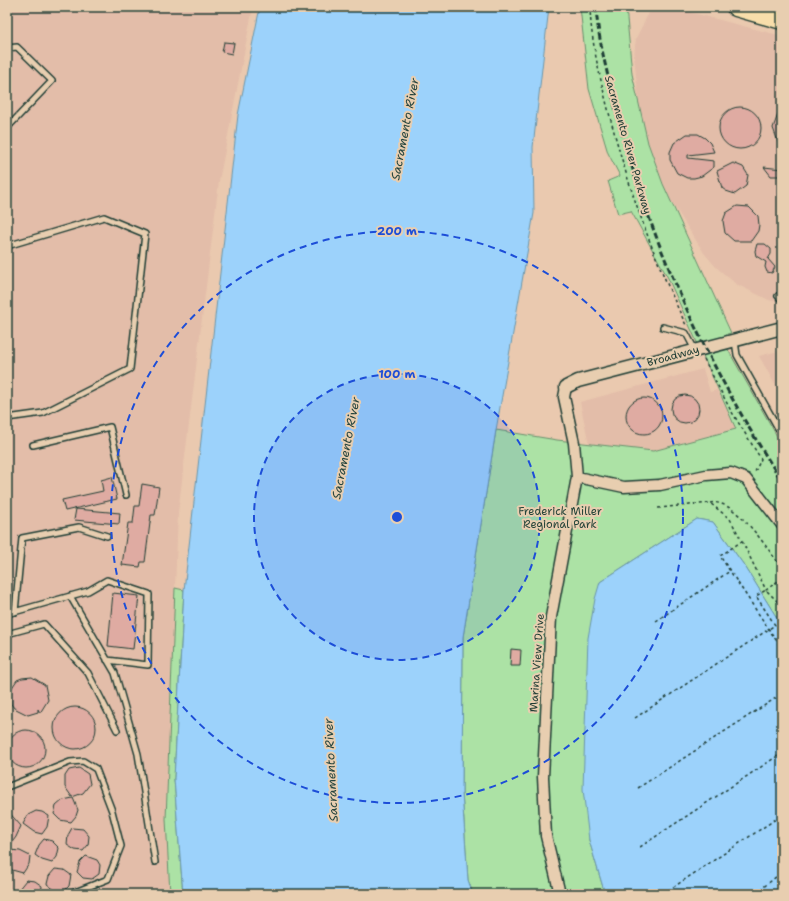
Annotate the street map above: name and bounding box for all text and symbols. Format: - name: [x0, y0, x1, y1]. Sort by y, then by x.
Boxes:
- street label: Sacramento River Parkway: [601, 74, 655, 216]
- water label: Sacramento River: [387, 76, 423, 181]
- text: 200 m: [377, 223, 417, 239]
- street label: Broadway: [645, 342, 701, 370]
- text: 100 m: [379, 366, 416, 382]
- water label: Sacramento River: [328, 395, 364, 500]
- park label: Frederick Miller Regional Park: [518, 504, 602, 532]
- centre of rings: [390, 510, 404, 524]
- street label: Marina View Drive: [526, 613, 548, 713]
- water label: Sacramento River: [320, 717, 342, 822]

